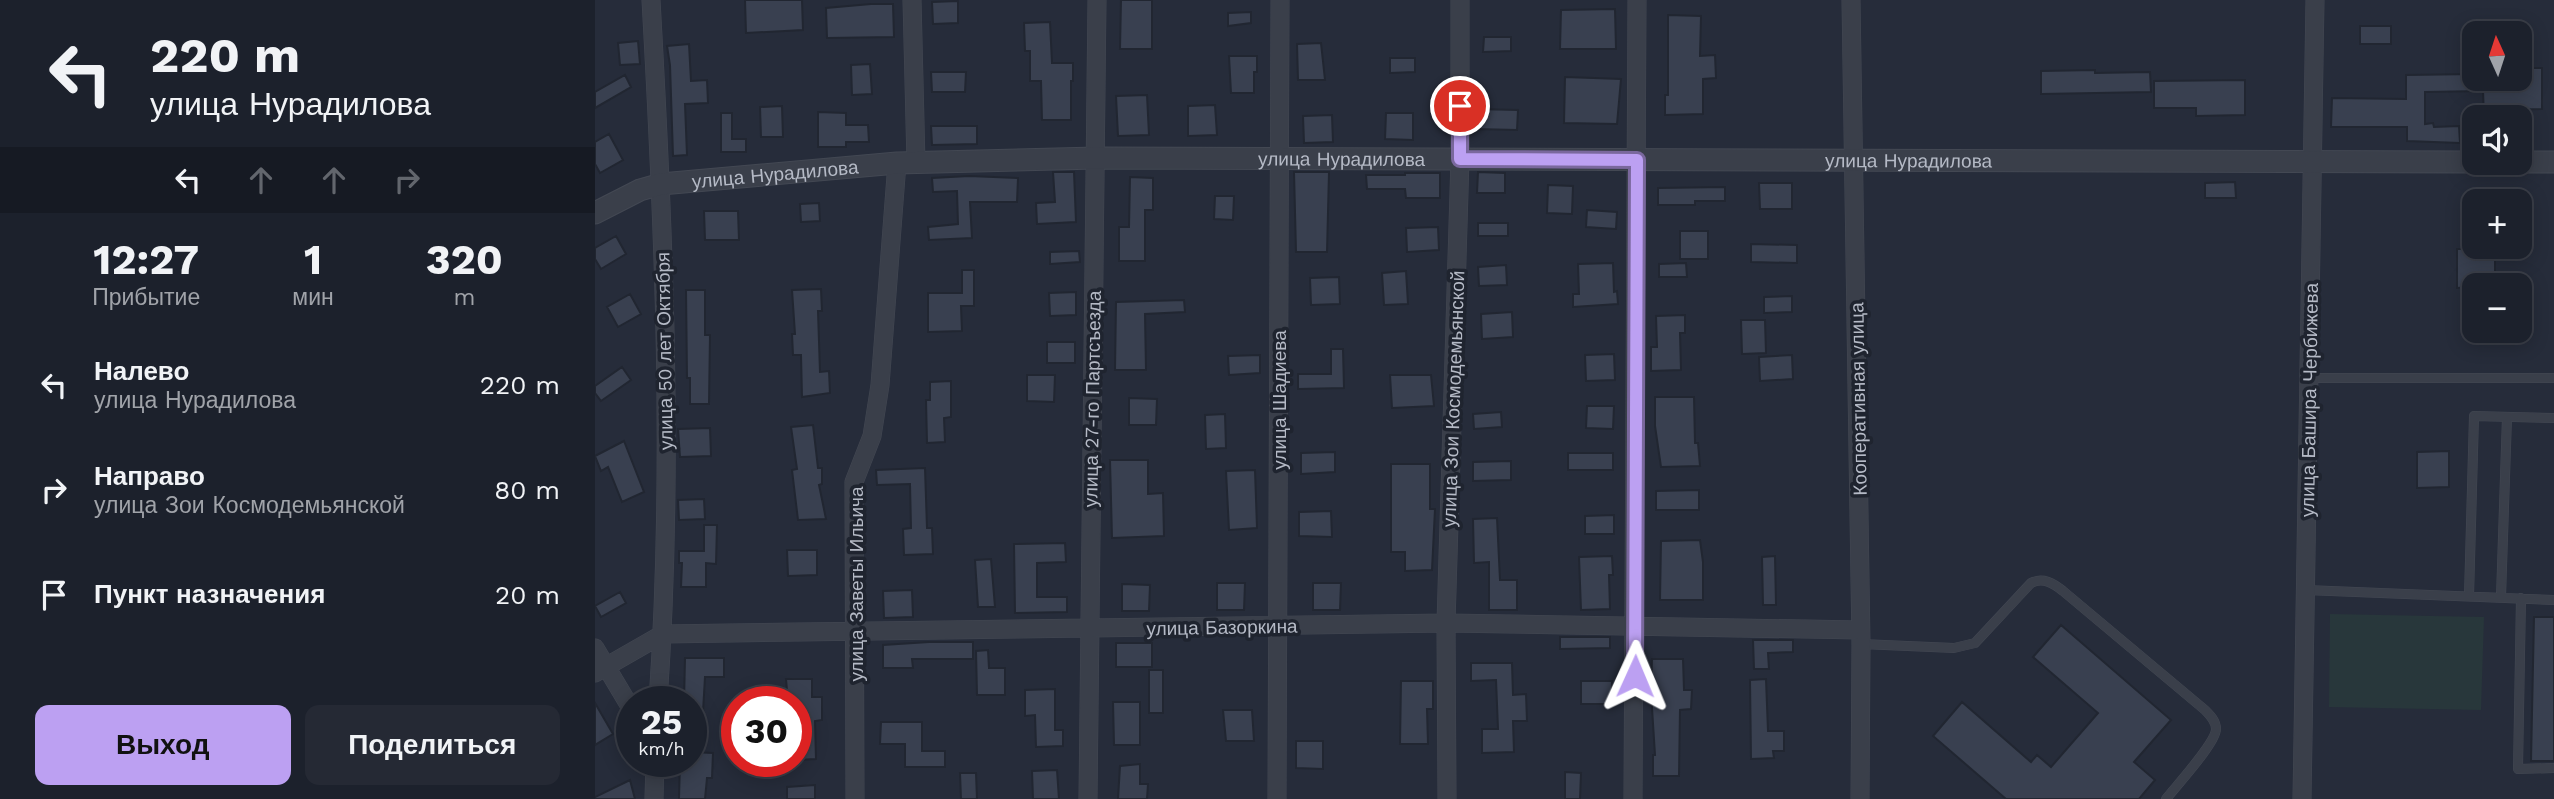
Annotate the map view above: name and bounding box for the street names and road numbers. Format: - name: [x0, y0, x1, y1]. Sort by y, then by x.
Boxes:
- street label: улица Нурадилова: [1258, 147, 1426, 171]
- street label: улица Нурадилова: [1825, 149, 1993, 173]
- street label: улица Нурадилова: [691, 155, 860, 193]
- street label: улица 50 лет Октября: [651, 252, 678, 450]
- street label: улица Зои Космодемьянской: [1438, 270, 1469, 528]
- street label: улица Башира Чербижева: [2296, 282, 2323, 517]
- street label: улица 27-го Партсъезда: [1079, 290, 1106, 508]
- street label: Кооперативная улица: [1845, 302, 1872, 496]
- street label: улица Шадиева: [1268, 330, 1291, 470]
- street label: улица Заветы Ильича: [845, 486, 868, 682]
- street label: улица Базоркина: [1146, 615, 1298, 640]

